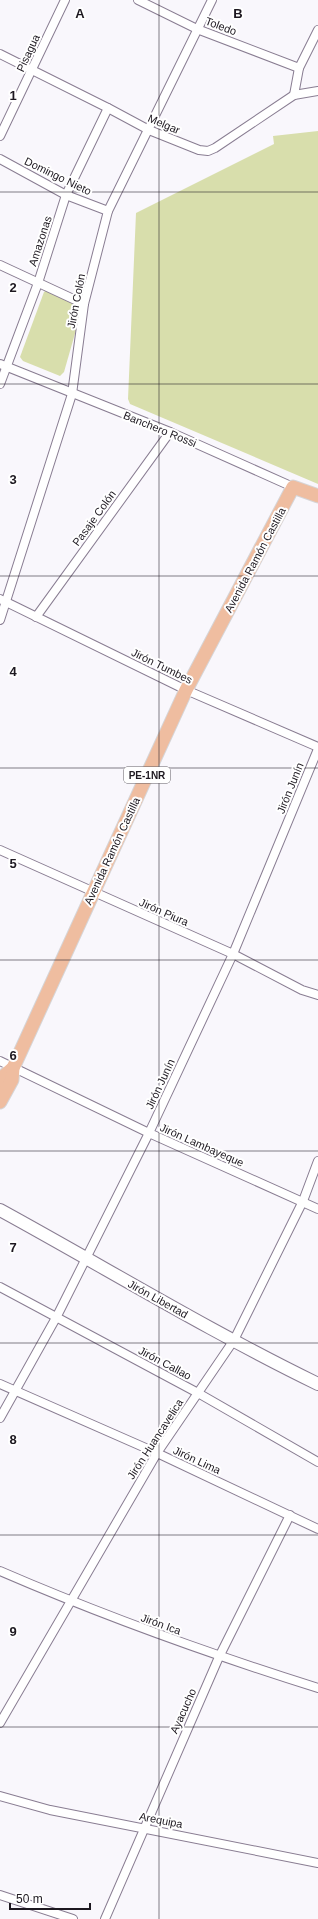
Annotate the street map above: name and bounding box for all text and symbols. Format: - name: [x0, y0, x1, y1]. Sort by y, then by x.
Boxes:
- text: A: [75, 6, 85, 21]
- text: B: [233, 6, 243, 21]
- street label: Toledo: [204, 15, 238, 37]
- street label: Pisagua: [14, 32, 42, 74]
- text: 1: [9, 88, 17, 103]
- street label: Melgar: [146, 112, 182, 136]
- street label: Domingo Nieto: [23, 155, 93, 197]
- street label: Amazonas: [26, 214, 54, 268]
- street label: Jirón Colón: [65, 273, 87, 329]
- text: 2: [9, 280, 17, 295]
- street label: Banchero Rossi: [122, 409, 198, 449]
- text: 3: [9, 472, 17, 487]
- street label: Pasaje Colón: [70, 488, 118, 548]
- street label: Avenida Ramón Castilla: [222, 505, 288, 615]
- street label: Jirón Tumbes: [130, 646, 195, 686]
- text: 4: [9, 664, 17, 679]
- street label: Jirón Junín: [274, 761, 306, 815]
- road number: PE-1NR: [124, 767, 170, 783]
- street label: Avenida Ramón Castilla: [82, 795, 143, 907]
- text: 5: [9, 856, 17, 871]
- street label: Jirón Piura: [138, 896, 191, 929]
- text: 6: [9, 1048, 17, 1063]
- street label: Jirón Junín: [143, 1057, 177, 1111]
- street label: Jirón Lambayeque: [158, 1121, 246, 1169]
- text: 7: [9, 1240, 17, 1255]
- street label: Jirón Libertad: [126, 1278, 190, 1320]
- street label: Jirón Callao: [137, 1344, 193, 1382]
- street label: Jirón Huancavelica: [125, 1396, 186, 1481]
- text: 8: [9, 1432, 17, 1447]
- street label: Jirón Lima: [171, 1444, 223, 1477]
- street label: Jirón Ica: [139, 1611, 183, 1637]
- text: 9: [9, 1624, 17, 1639]
- street label: Ayacucho: [168, 1687, 198, 1735]
- street label: Arequipa: [138, 1810, 185, 1830]
- scale bar: [10, 1885, 90, 1911]
- text: 50 m: [16, 1892, 43, 1906]

